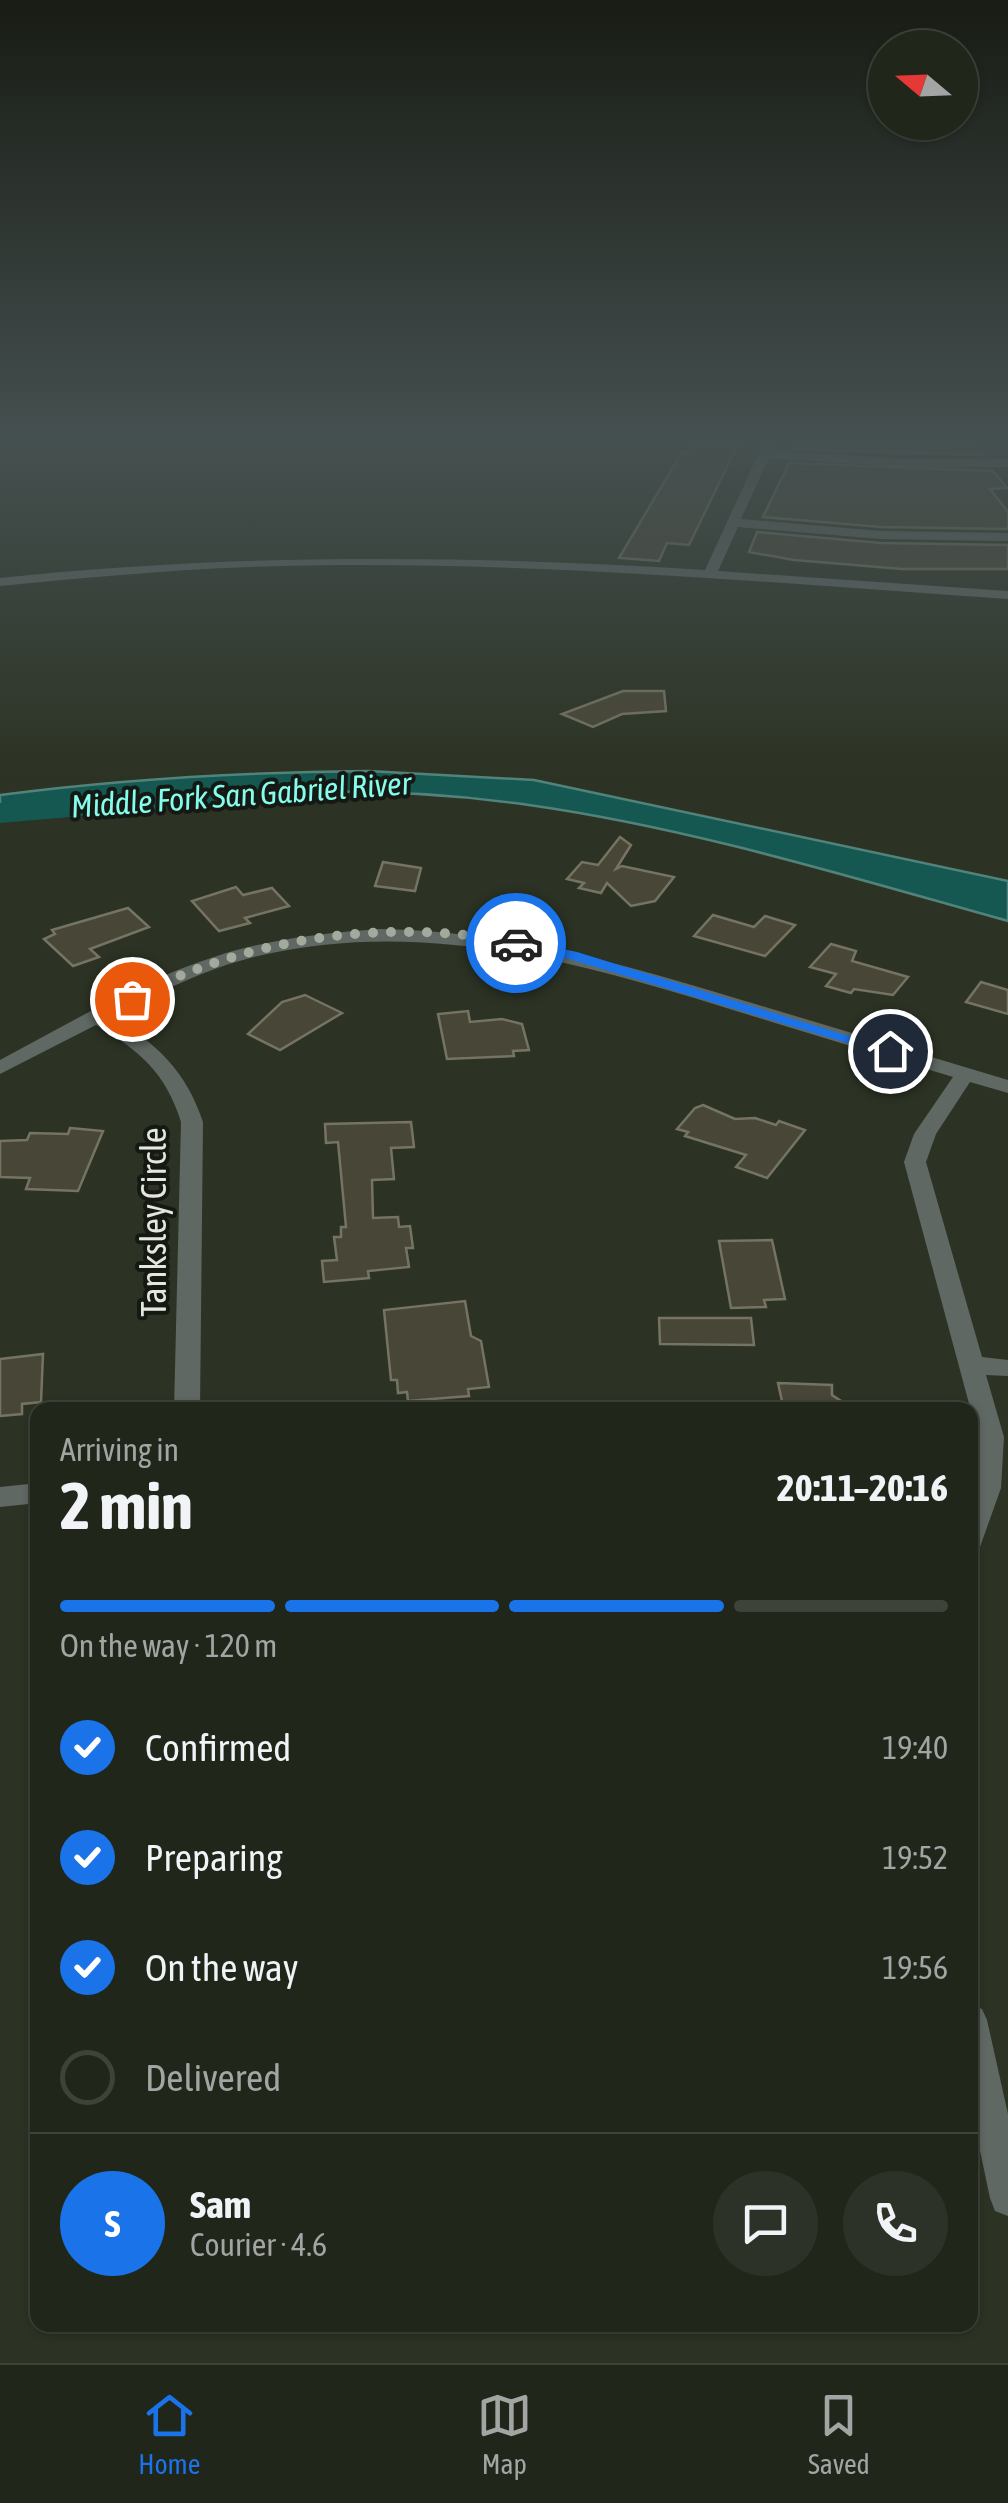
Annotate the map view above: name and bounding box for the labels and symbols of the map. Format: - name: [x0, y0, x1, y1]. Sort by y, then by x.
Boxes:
- north arrow: [868, 30, 978, 140]
- water label: Middle Fork San Gabriel River: [70, 764, 414, 825]
- courier: [466, 893, 566, 993]
- pin: [90, 957, 175, 1042]
- pin: [848, 1009, 933, 1094]
- street label: Tanksley Circle: [133, 1127, 173, 1317]

